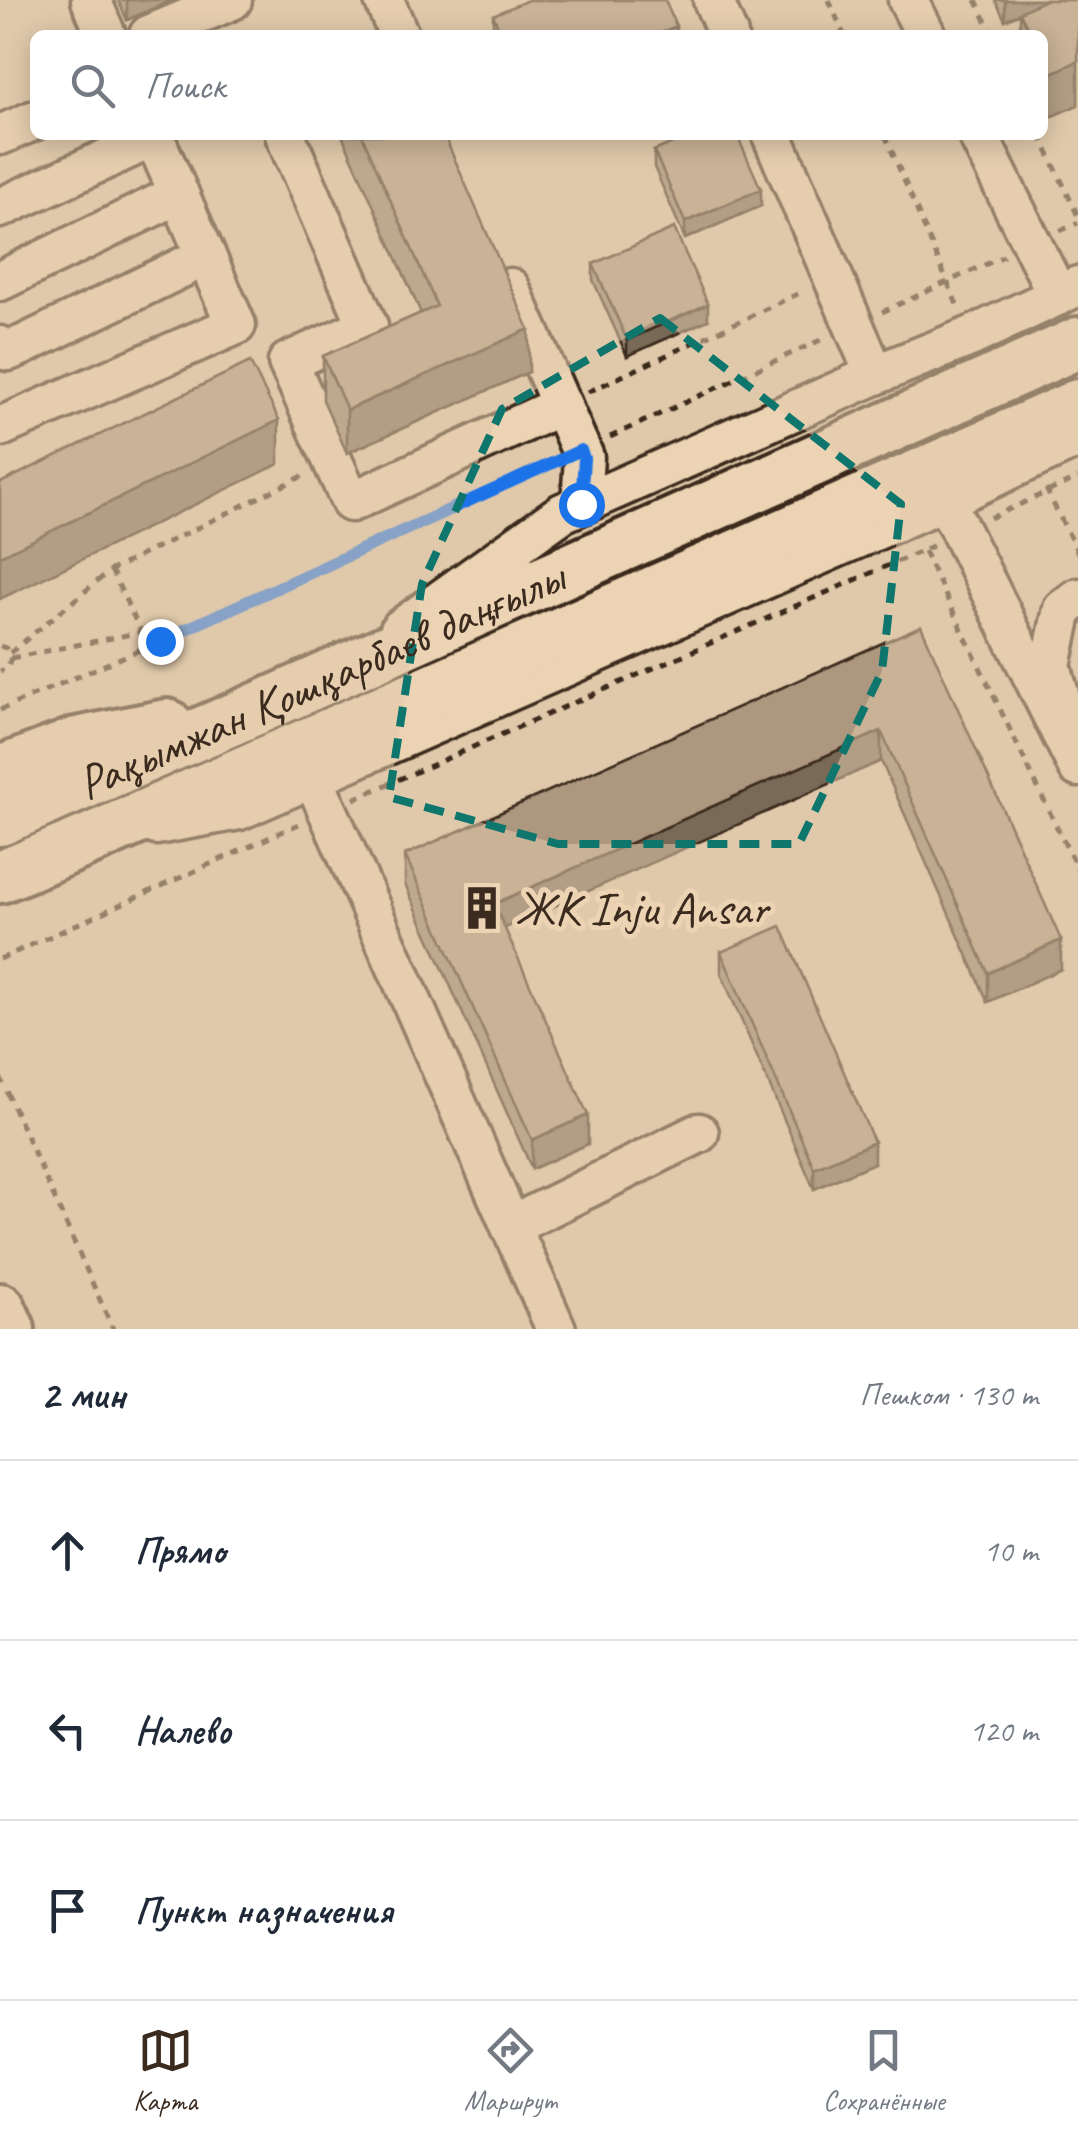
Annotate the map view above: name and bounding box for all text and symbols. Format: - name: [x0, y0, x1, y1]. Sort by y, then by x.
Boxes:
- search box: [30, 30, 1048, 140]
- icon: search: [65, 58, 120, 113]
- text: Поиск: [145, 62, 225, 109]
- route start: [559, 482, 605, 528]
- street label: Рақымжан Қошқарбаев даңғылы: [68, 544, 577, 813]
- route end: [138, 619, 184, 665]
- place label: ЖК Inju Ansar: [515, 878, 772, 938]
- building icon: ЖК Inju Ansar: [458, 884, 506, 932]
- text: 2 мин: [40, 1368, 125, 1421]
- text: Пешком · 130 m: [859, 1374, 1038, 1415]
- icon: ahead: [40, 1523, 95, 1578]
- text: Прямо: [135, 1527, 225, 1574]
- text: 10 m: [984, 1530, 1038, 1571]
- icon: left: [40, 1703, 95, 1758]
- text: Налево: [135, 1707, 231, 1754]
- text: 120 m: [969, 1710, 1038, 1751]
- icon: arrive: [40, 1883, 95, 1938]
- text: Пункт назначения: [135, 1887, 392, 1934]
- tab: Карта: [133, 2023, 197, 2118]
- tab: Маршрут: [464, 2023, 556, 2118]
- tab: Сохранённые: [823, 2023, 945, 2118]

